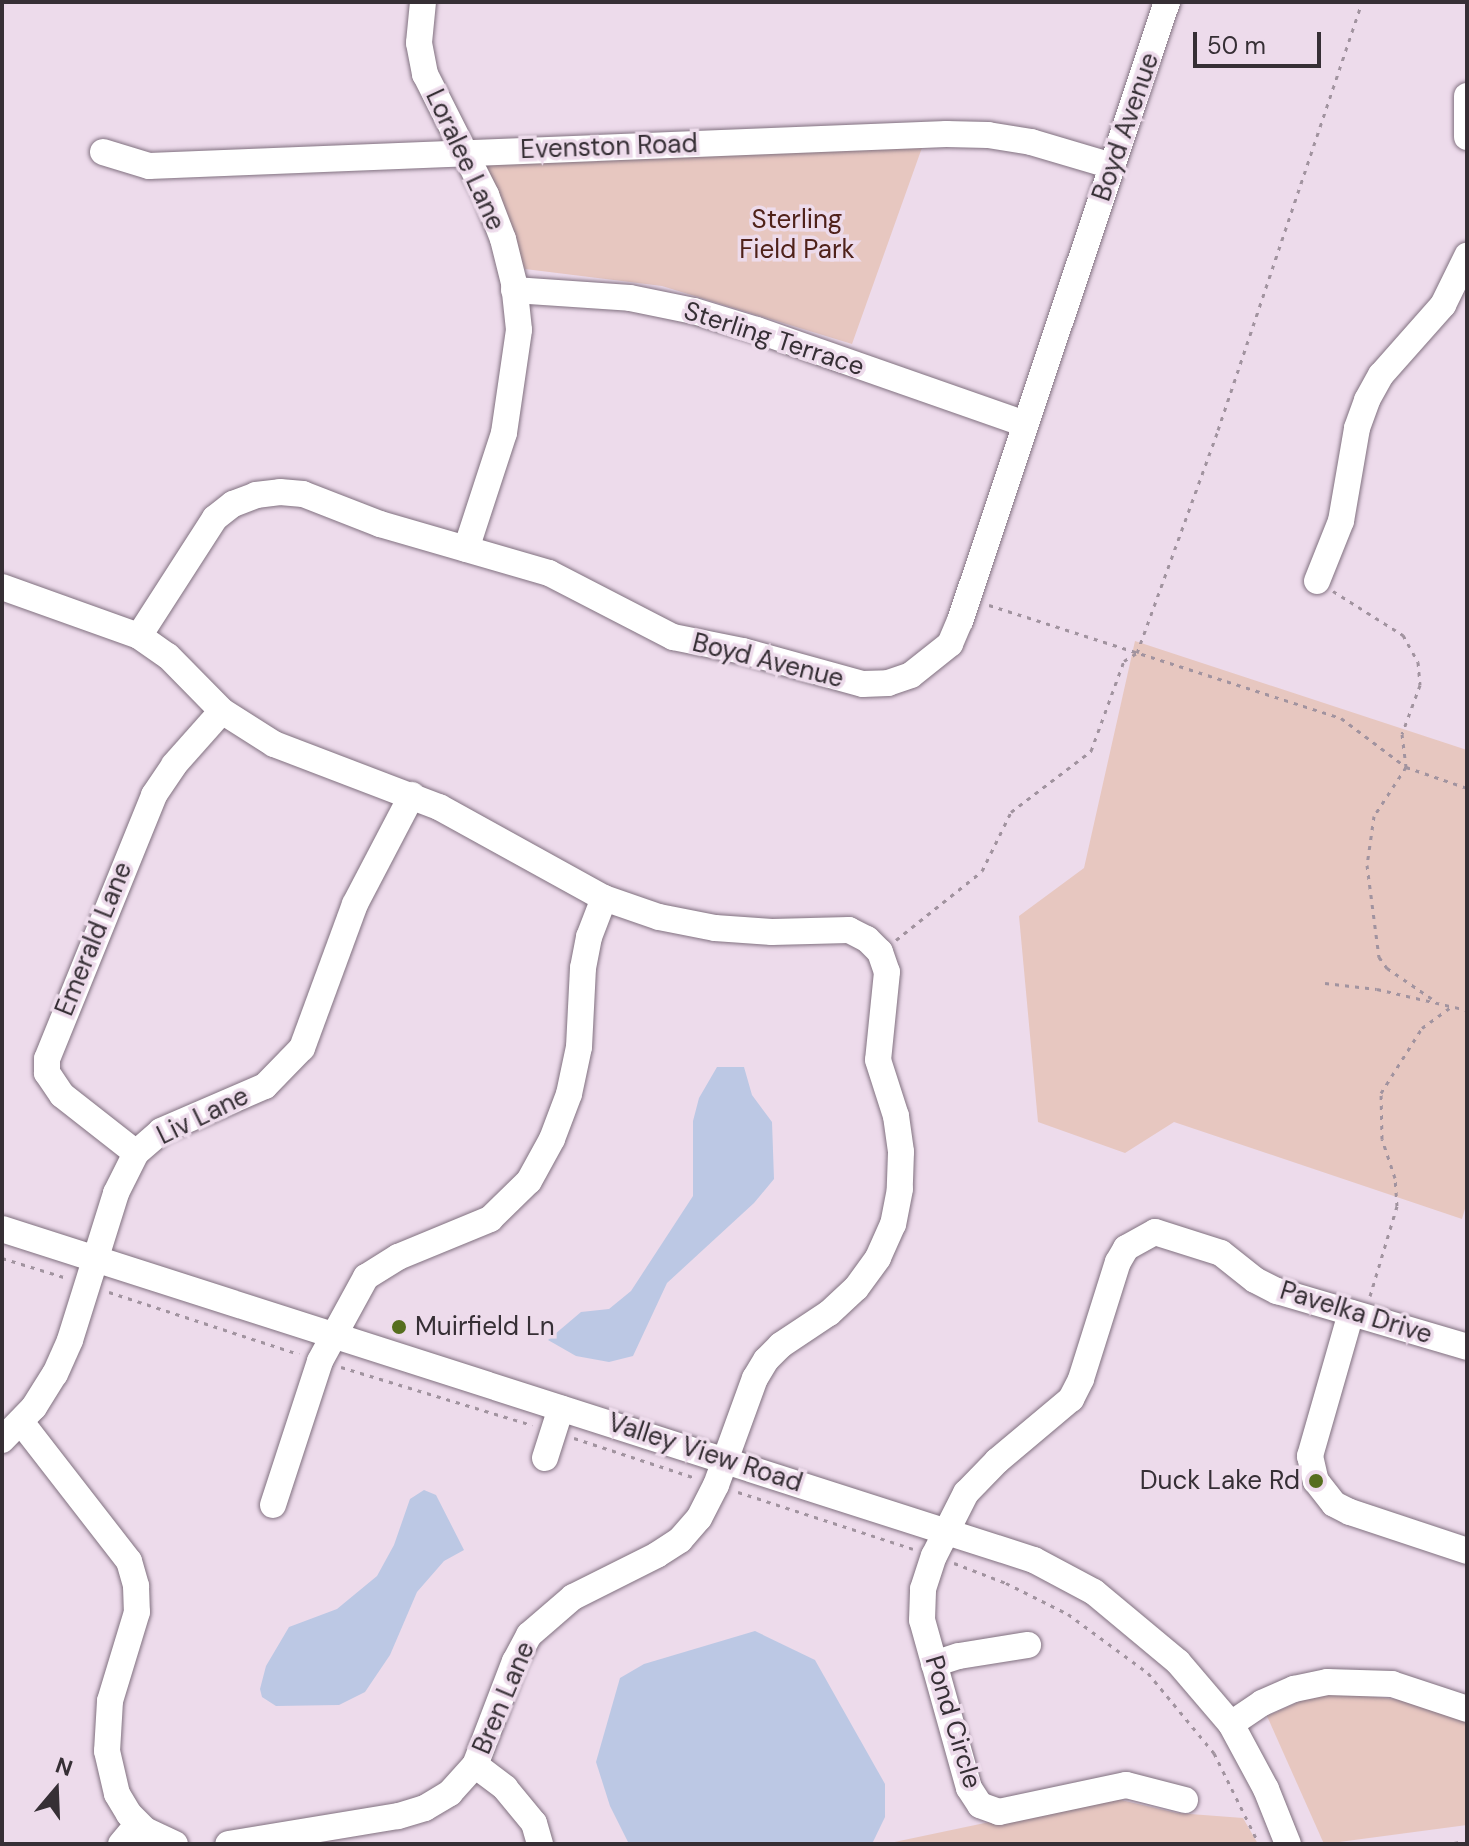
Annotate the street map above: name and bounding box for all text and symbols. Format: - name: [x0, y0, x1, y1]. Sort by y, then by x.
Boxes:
- scale bar: [1197, 16, 1325, 66]
- text: 50 m: [1207, 30, 1266, 61]
- street label: Boyd Avenue: [1086, 49, 1166, 205]
- street label: Loralee Lane: [419, 84, 511, 236]
- street label: Evenston Road: [520, 128, 698, 166]
- park label: Sterling Field Park: [739, 204, 855, 266]
- street label: Sterling Terrace: [680, 295, 868, 383]
- street label: Boyd Avenue: [689, 627, 847, 695]
- street label: Emerald Lane: [49, 858, 139, 1020]
- street label: Liv Lane: [152, 1080, 254, 1152]
- street label: Pavelka Drive: [1276, 1275, 1436, 1351]
- place label: Muirfield Ln: [415, 1311, 555, 1343]
- marker: Muirfield Ln: [390, 1318, 408, 1336]
- street label: Valley View Road: [604, 1407, 806, 1499]
- place label: Duck Lake Rd: [1140, 1465, 1300, 1497]
- marker: Duck Lake Rd: [1307, 1472, 1325, 1490]
- street label: Bren Lane: [466, 1637, 542, 1759]
- street label: Pond Circle: [918, 1652, 988, 1792]
- north arrow: [16, 1750, 96, 1830]
- text: N: [52, 1751, 76, 1783]

